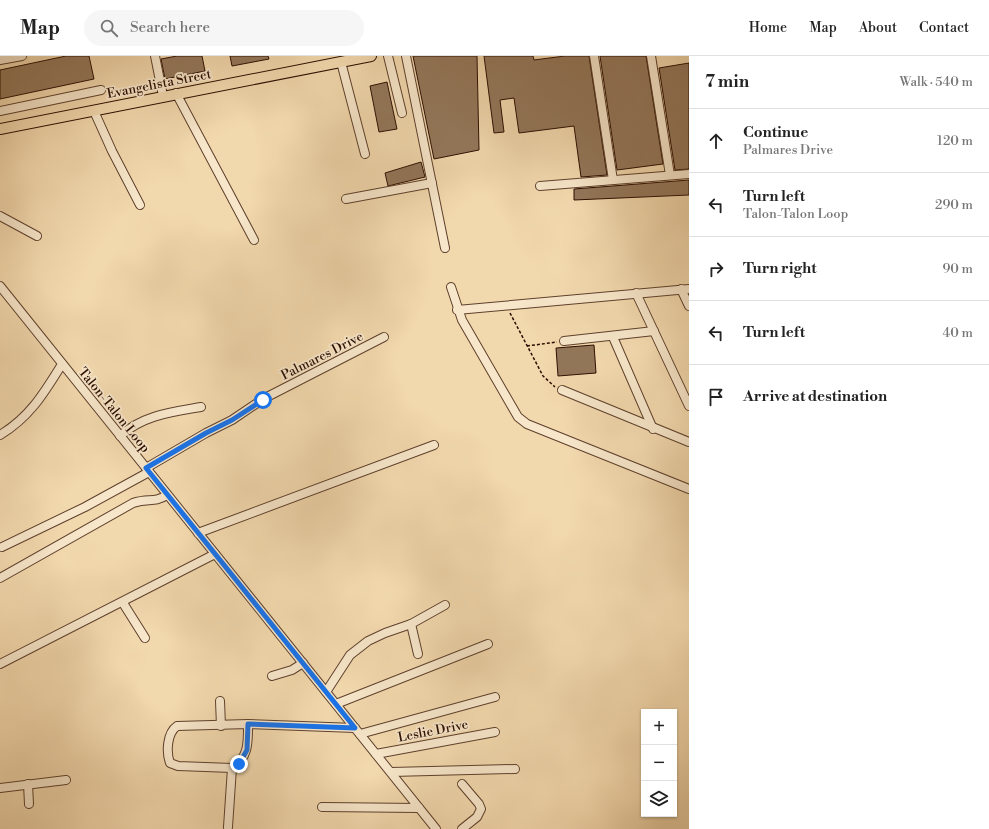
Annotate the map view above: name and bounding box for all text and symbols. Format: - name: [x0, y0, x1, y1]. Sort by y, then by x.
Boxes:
- search box: [84, 10, 364, 46]
- text: Map: [20, 16, 60, 40]
- icon: search: [98, 17, 120, 39]
- text: Search here: [130, 18, 210, 37]
- text: Home: [749, 19, 787, 37]
- text: Map: [809, 19, 837, 37]
- text: About: [859, 19, 897, 37]
- text: Contact: [919, 19, 969, 37]
- street label: Evangelista Street: [106, 66, 213, 102]
- text: 7 min: [705, 71, 749, 93]
- text: Walk · 540 m: [899, 74, 973, 90]
- text: Continue: [743, 123, 808, 142]
- icon: ahead: [705, 130, 727, 152]
- text: 120 m: [937, 133, 973, 149]
- text: Palmares Drive: [743, 142, 833, 158]
- text: Turn left: [743, 187, 805, 206]
- icon: left: [705, 194, 727, 216]
- text: 290 m: [935, 197, 973, 213]
- text: Talon-Talon Loop: [743, 206, 848, 222]
- icon: right: [705, 258, 727, 280]
- text: Turn right: [743, 259, 817, 278]
- text: 90 m: [942, 261, 973, 277]
- icon: left: [705, 322, 727, 344]
- text: Turn left: [743, 323, 805, 342]
- text: 40 m: [943, 325, 973, 341]
- street label: Palmares Drive: [278, 328, 366, 384]
- street label: Talon-Talon Loop: [75, 364, 153, 456]
- icon: arrive: [705, 386, 727, 408]
- text: Arrive at destination: [743, 387, 887, 406]
- route start: [254, 391, 272, 409]
- map controls: [641, 709, 677, 817]
- button: +: [641, 709, 677, 745]
- street label: Leslie Drive: [396, 716, 470, 746]
- button: −: [641, 745, 677, 781]
- route end: [230, 755, 248, 773]
- button: layers: [641, 781, 677, 817]

